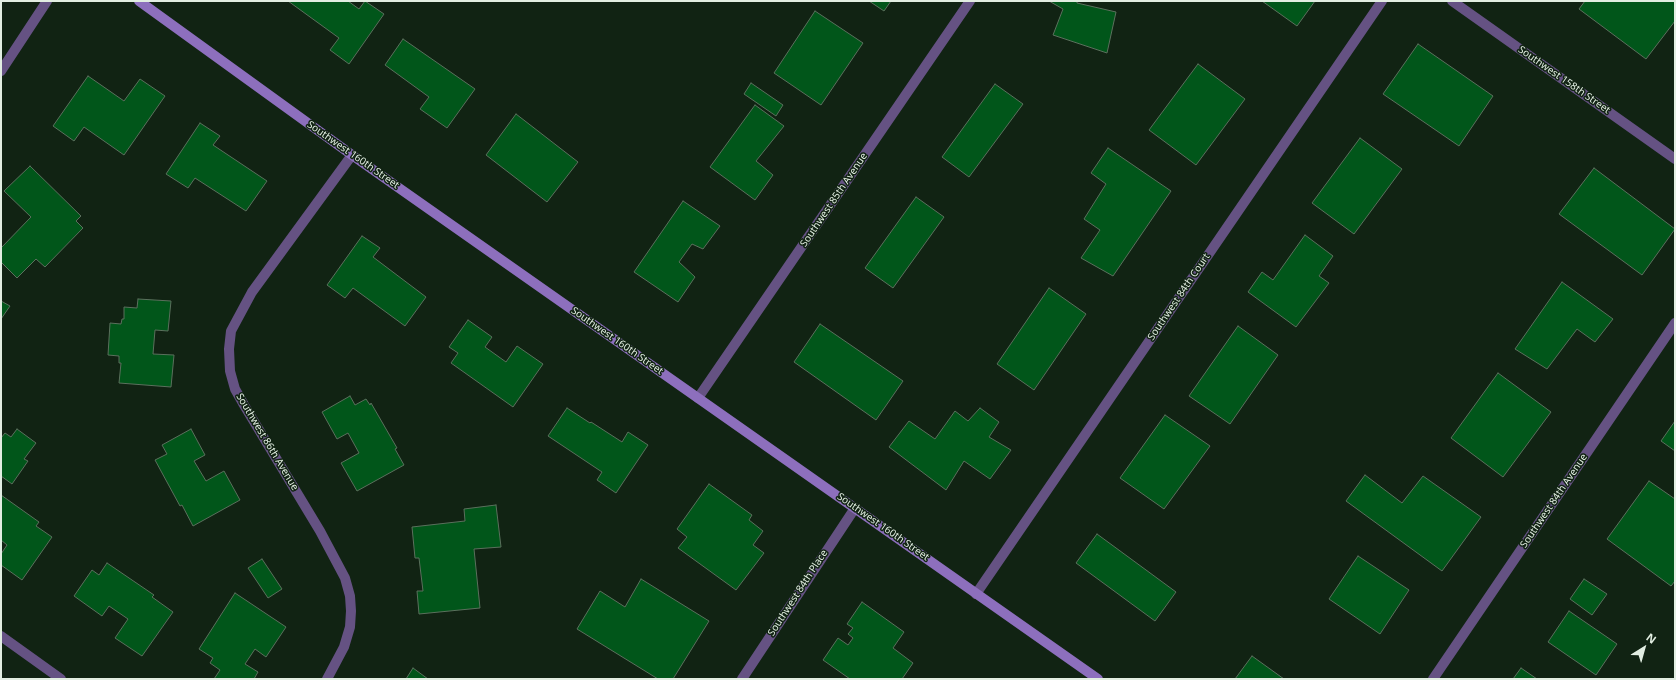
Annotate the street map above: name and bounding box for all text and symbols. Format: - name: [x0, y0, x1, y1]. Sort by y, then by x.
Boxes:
- street label: Southwest 158th Street: [1516, 44, 1612, 116]
- street label: Southwest 160th Street: [305, 119, 401, 191]
- street label: Southwest 85th Avenue: [798, 151, 870, 249]
- street label: Southwest 84th Court: [1145, 251, 1213, 343]
- street label: Southwest 160th Street: [569, 305, 665, 377]
- street label: Southwest 86th Avenue: [233, 391, 301, 493]
- street label: Southwest 84th Avenue: [1518, 452, 1590, 550]
- street label: Southwest 160th Street: [835, 491, 931, 563]
- street label: Southwest 84th Place: [766, 548, 830, 638]
- north arrow: [1624, 628, 1664, 668]
- text: N: [1643, 629, 1660, 647]

